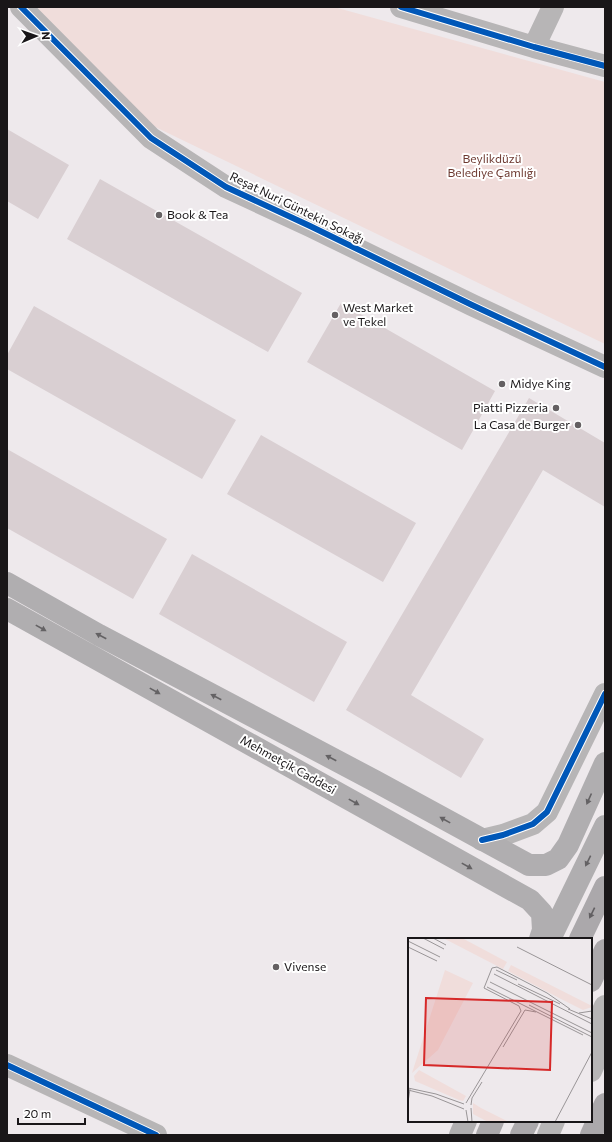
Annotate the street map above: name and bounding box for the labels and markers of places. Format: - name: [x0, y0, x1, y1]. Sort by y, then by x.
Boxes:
- place label: Book & Tea: [167, 207, 228, 221]
- marker: Book & Tea: [154, 210, 164, 220]
- place label: West Market ve Tekel: [343, 300, 413, 328]
- marker: West Market ve Tekel: [330, 310, 340, 320]
- place label: Midye King: [510, 376, 571, 390]
- marker: Midye King: [497, 379, 507, 389]
- place label: Piatti Pizzeria: [473, 400, 548, 414]
- marker: Piatti Pizzeria: [551, 403, 561, 413]
- place label: La Casa de Burger: [474, 417, 570, 431]
- marker: La Casa de Burger: [573, 420, 583, 430]
- place label: Vivense: [284, 959, 326, 973]
- marker: Vivense: [271, 962, 281, 972]

